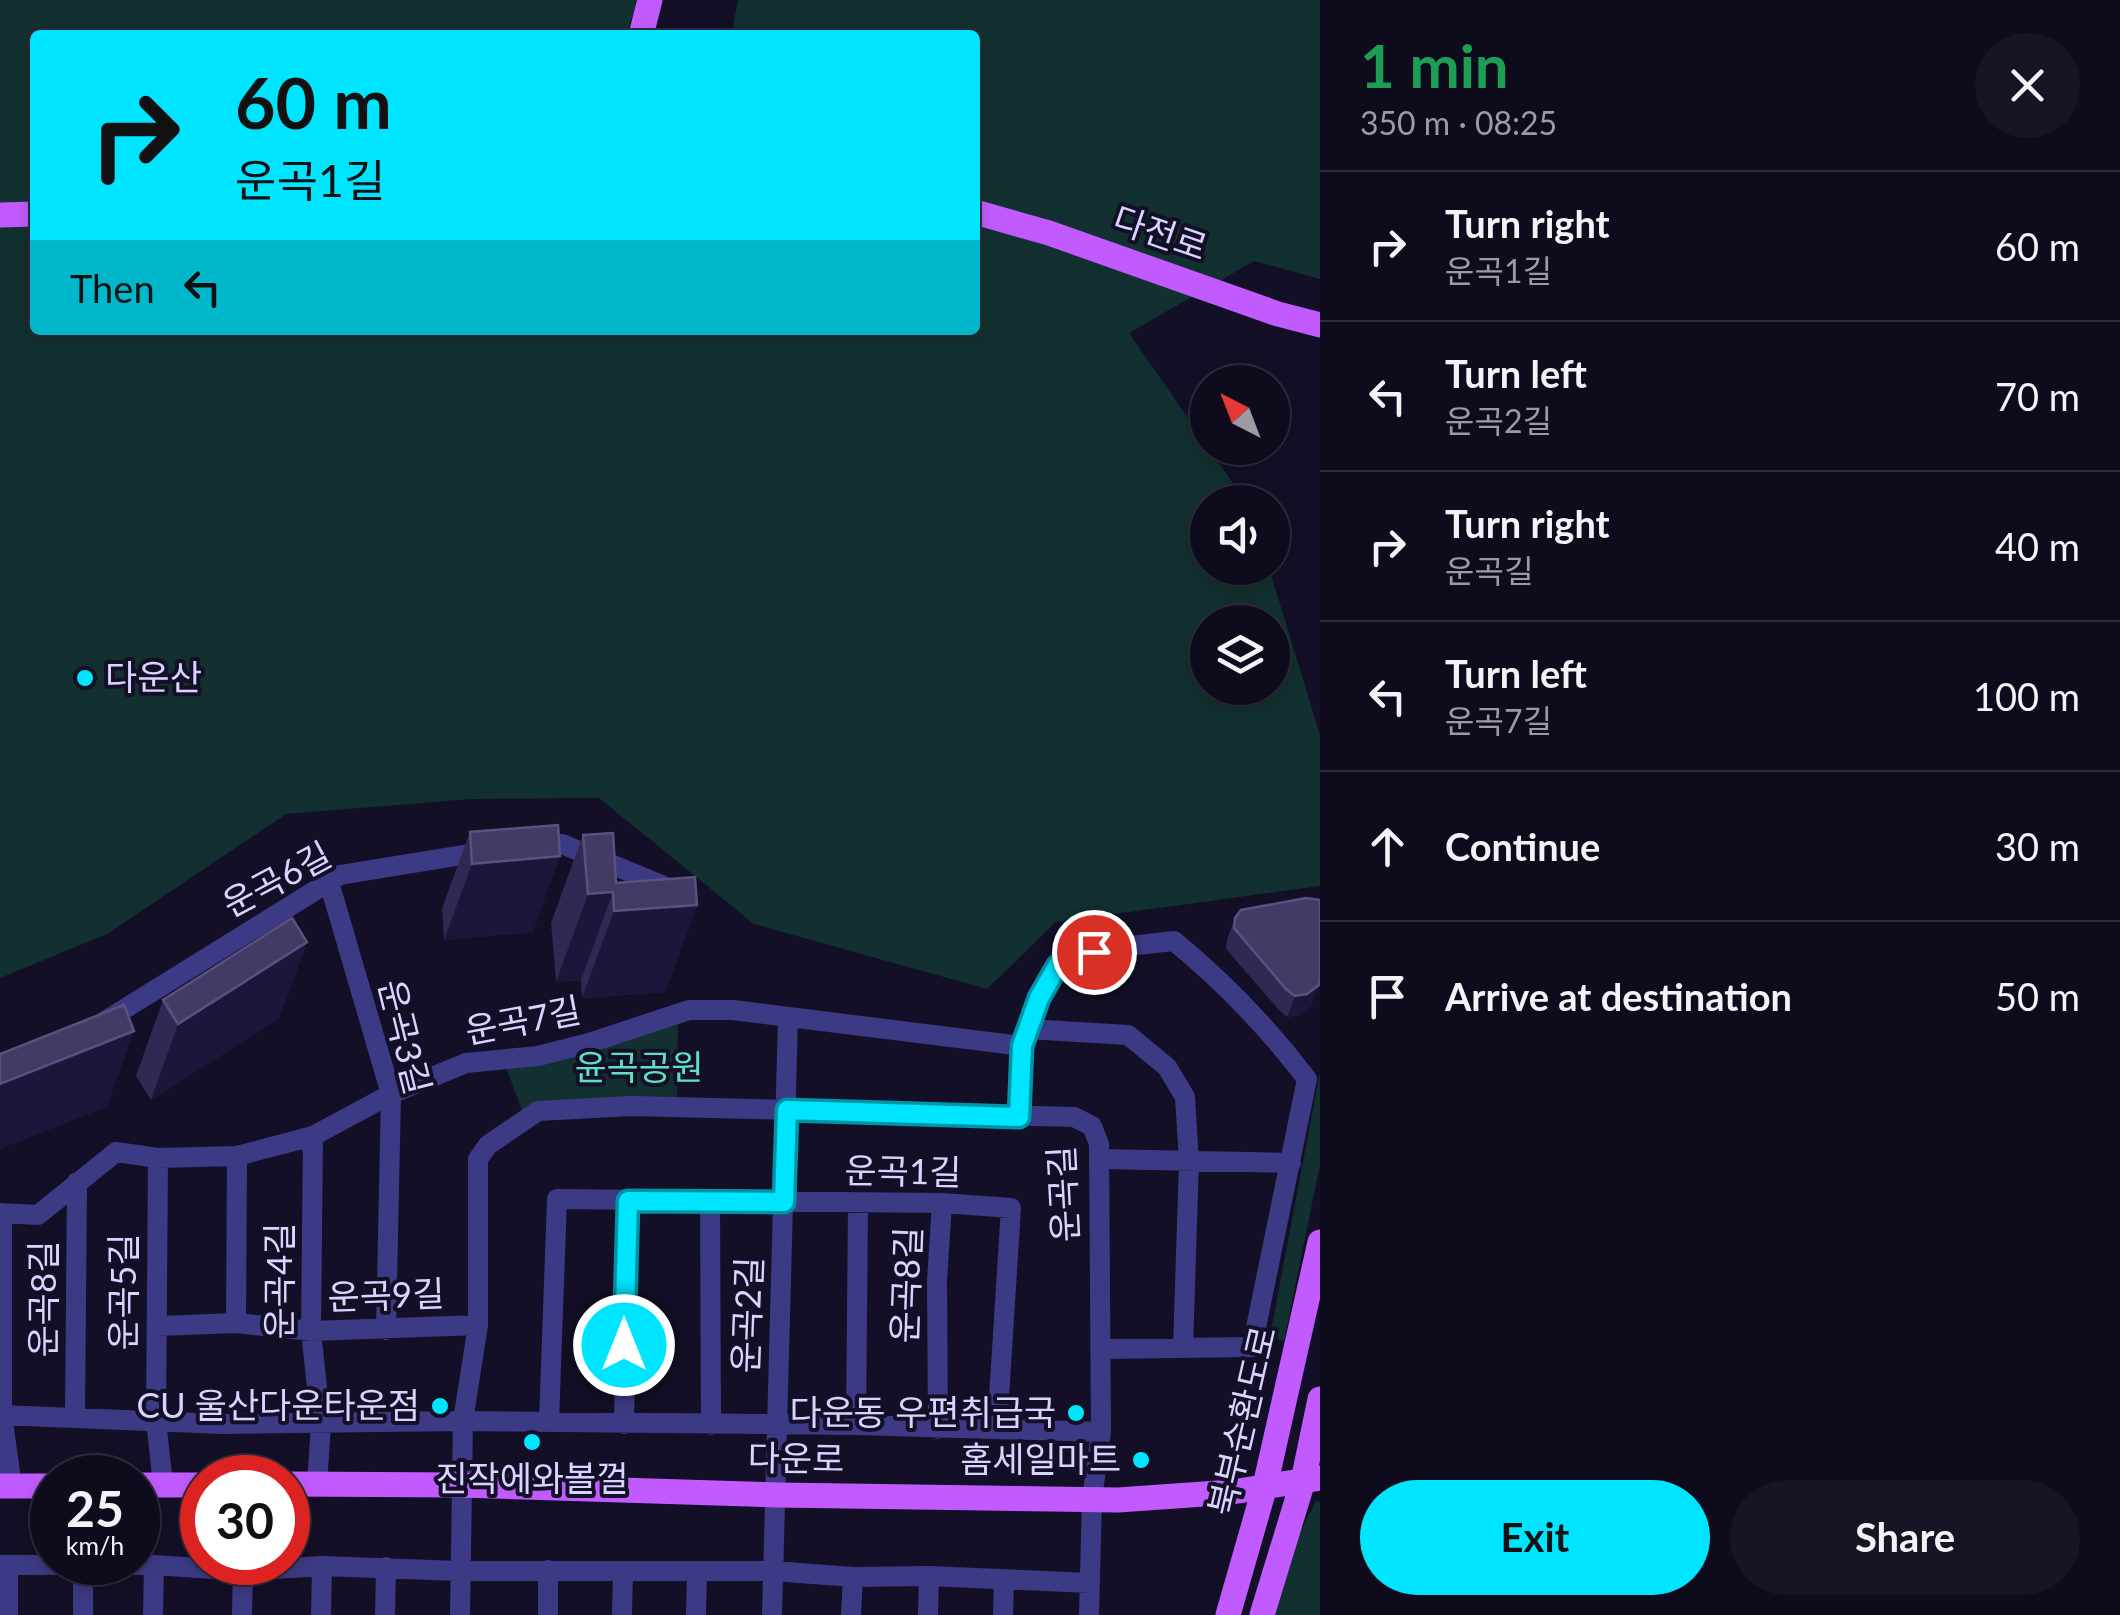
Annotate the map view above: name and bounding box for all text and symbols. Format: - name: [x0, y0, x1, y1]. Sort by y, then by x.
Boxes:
- text: 1 min: [1360, 29, 1509, 101]
- button: close: [1975, 33, 2080, 138]
- text: 60 m: [235, 60, 392, 144]
- icon: right: [70, 70, 200, 200]
- text: 350 m · 08:25: [1360, 103, 1557, 142]
- text: 운곡1길: [235, 153, 385, 207]
- street label: 다전로: [1108, 197, 1213, 268]
- text: Turn right: [1445, 200, 1610, 246]
- icon: right: [1360, 219, 1415, 274]
- text: 60 m: [1995, 223, 2080, 269]
- text: 운곡1길: [1445, 251, 1552, 290]
- icon: left: [175, 260, 230, 315]
- text: Then: [70, 265, 155, 311]
- text: Turn left: [1445, 350, 1587, 396]
- north arrow: [1190, 365, 1290, 465]
- map controls: [1190, 365, 1290, 705]
- icon: left: [1360, 369, 1415, 424]
- text: 70 m: [1995, 373, 2080, 419]
- text: 운곡2길: [1445, 401, 1552, 440]
- button: sound: [1190, 485, 1290, 585]
- text: Turn right: [1445, 500, 1610, 546]
- icon: right: [1360, 519, 1415, 574]
- text: 40 m: [1995, 523, 2080, 569]
- text: 운곡길: [1445, 551, 1533, 590]
- button: layers: [1190, 605, 1290, 705]
- text: Turn left: [1445, 650, 1587, 696]
- place label: 다운산: [105, 655, 202, 697]
- marker: 다운산: [74, 667, 96, 689]
- icon: left: [1360, 669, 1415, 724]
- text: 100 m: [1973, 673, 2080, 719]
- text: 운곡7길: [1445, 701, 1552, 740]
- icon: ahead: [1360, 819, 1415, 874]
- text: Continue: [1445, 823, 1600, 869]
- text: 30 m: [1995, 823, 2080, 869]
- street label: 운곡6길: [215, 832, 338, 924]
- pin: [1052, 910, 1137, 995]
- icon: arrive: [1067, 925, 1122, 980]
- icon: arrive: [1360, 969, 1415, 1024]
- text: Arrive at destination: [1445, 973, 1792, 1019]
- text: 50 m: [1995, 973, 2080, 1019]
- street label: 운곡3길: [371, 975, 440, 1098]
- street label: 운곡7길: [461, 987, 584, 1051]
- park label: 윤곡공원: [575, 1045, 703, 1087]
- street label: 운곡길: [1039, 1145, 1086, 1243]
- street label: 운곡1길: [844, 1148, 962, 1192]
- street label: 운곡4길: [257, 1223, 299, 1339]
- street label: 운곡8길: [882, 1226, 928, 1344]
- street label: 운곡5길: [101, 1234, 143, 1350]
- street label: 운곡8길: [21, 1241, 63, 1357]
- street label: 운곡2길: [723, 1256, 769, 1374]
- street label: 운곡9길: [327, 1271, 445, 1317]
- position arrow: [572, 1293, 676, 1397]
- street label: 북부순환도로: [1199, 1322, 1283, 1519]
- place label: CU 울산다운타운점: [137, 1383, 420, 1425]
- place label: 다운동 우편취급국: [789, 1390, 1056, 1432]
- marker: CU 울산다운타운점: [429, 1395, 451, 1417]
- marker: 다운동 우편취급국: [1065, 1402, 1087, 1424]
- marker: 진작에와볼껄: [521, 1431, 543, 1453]
- street label: 다운로: [747, 1435, 845, 1479]
- place label: 홈세일마트: [960, 1437, 1121, 1479]
- marker: 홈세일마트: [1130, 1449, 1152, 1471]
- speed limit sign: 30: [180, 1455, 310, 1585]
- place label: 진작에와볼껄: [435, 1456, 629, 1498]
- text: 25: [66, 1478, 124, 1538]
- button: Exit: [1360, 1480, 1710, 1595]
- button: Share: [1730, 1480, 2080, 1595]
- text: km/h: [66, 1530, 124, 1560]

